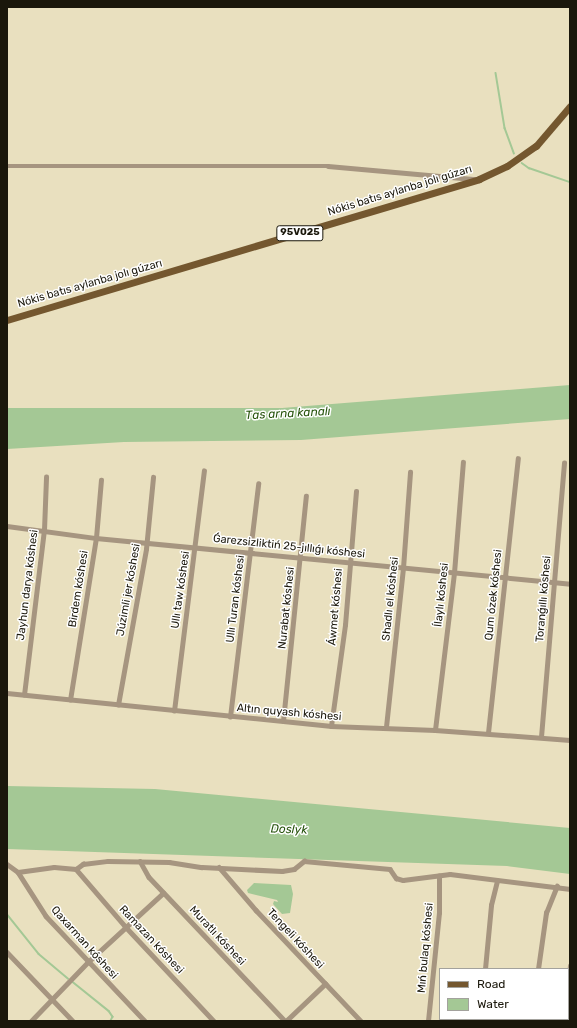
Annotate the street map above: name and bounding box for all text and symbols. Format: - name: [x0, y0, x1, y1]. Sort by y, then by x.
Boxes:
- street label: Nókis batıs aylanba jolı gúzarı: [326, 163, 474, 219]
- road number: 95V025: [276, 225, 324, 241]
- street label: Nókis batıs aylanba jolı gúzarı: [16, 257, 164, 311]
- water label: Tas arna kanalı: [245, 405, 331, 423]
- street label: Jayhun darya kóshesi: [15, 529, 41, 641]
- street label: Ǵarezsizliktiń 25-jıllıǵı kóshesi: [212, 532, 366, 562]
- street label: Júzimli jer kóshesi: [114, 543, 144, 637]
- street label: Qum ózek kóshesi: [483, 549, 505, 641]
- street label: Birdem kóshesi: [66, 550, 92, 628]
- street label: Ullı taw kóshesi: [169, 550, 193, 630]
- street label: Ullı Turan kóshesi: [224, 554, 248, 644]
- street label: Toranǵıllı kóshesi: [534, 555, 554, 643]
- street label: Shadlı el kóshesi: [380, 556, 402, 642]
- street label: Ílaylı kóshesi: [432, 562, 452, 628]
- street label: Nurabat kóshesi: [276, 566, 298, 650]
- street label: Áwmet kóshesi: [326, 568, 346, 646]
- street label: Altın quyash kóshesi: [236, 702, 342, 724]
- water label: Doslyk: [270, 822, 308, 838]
- street label: Mıń bulaq kóshesi: [415, 902, 437, 994]
- street label: Ramazan kóshesi: [116, 903, 186, 977]
- street label: Qaxarman kóshesi: [48, 904, 120, 982]
- street label: Muratlı kóshesi: [186, 904, 248, 968]
- street label: Tengeli kóshesi: [264, 906, 326, 972]
- legend: [439, 968, 569, 1020]
- text: Road: [477, 977, 505, 991]
- text: Water: [477, 997, 509, 1011]

